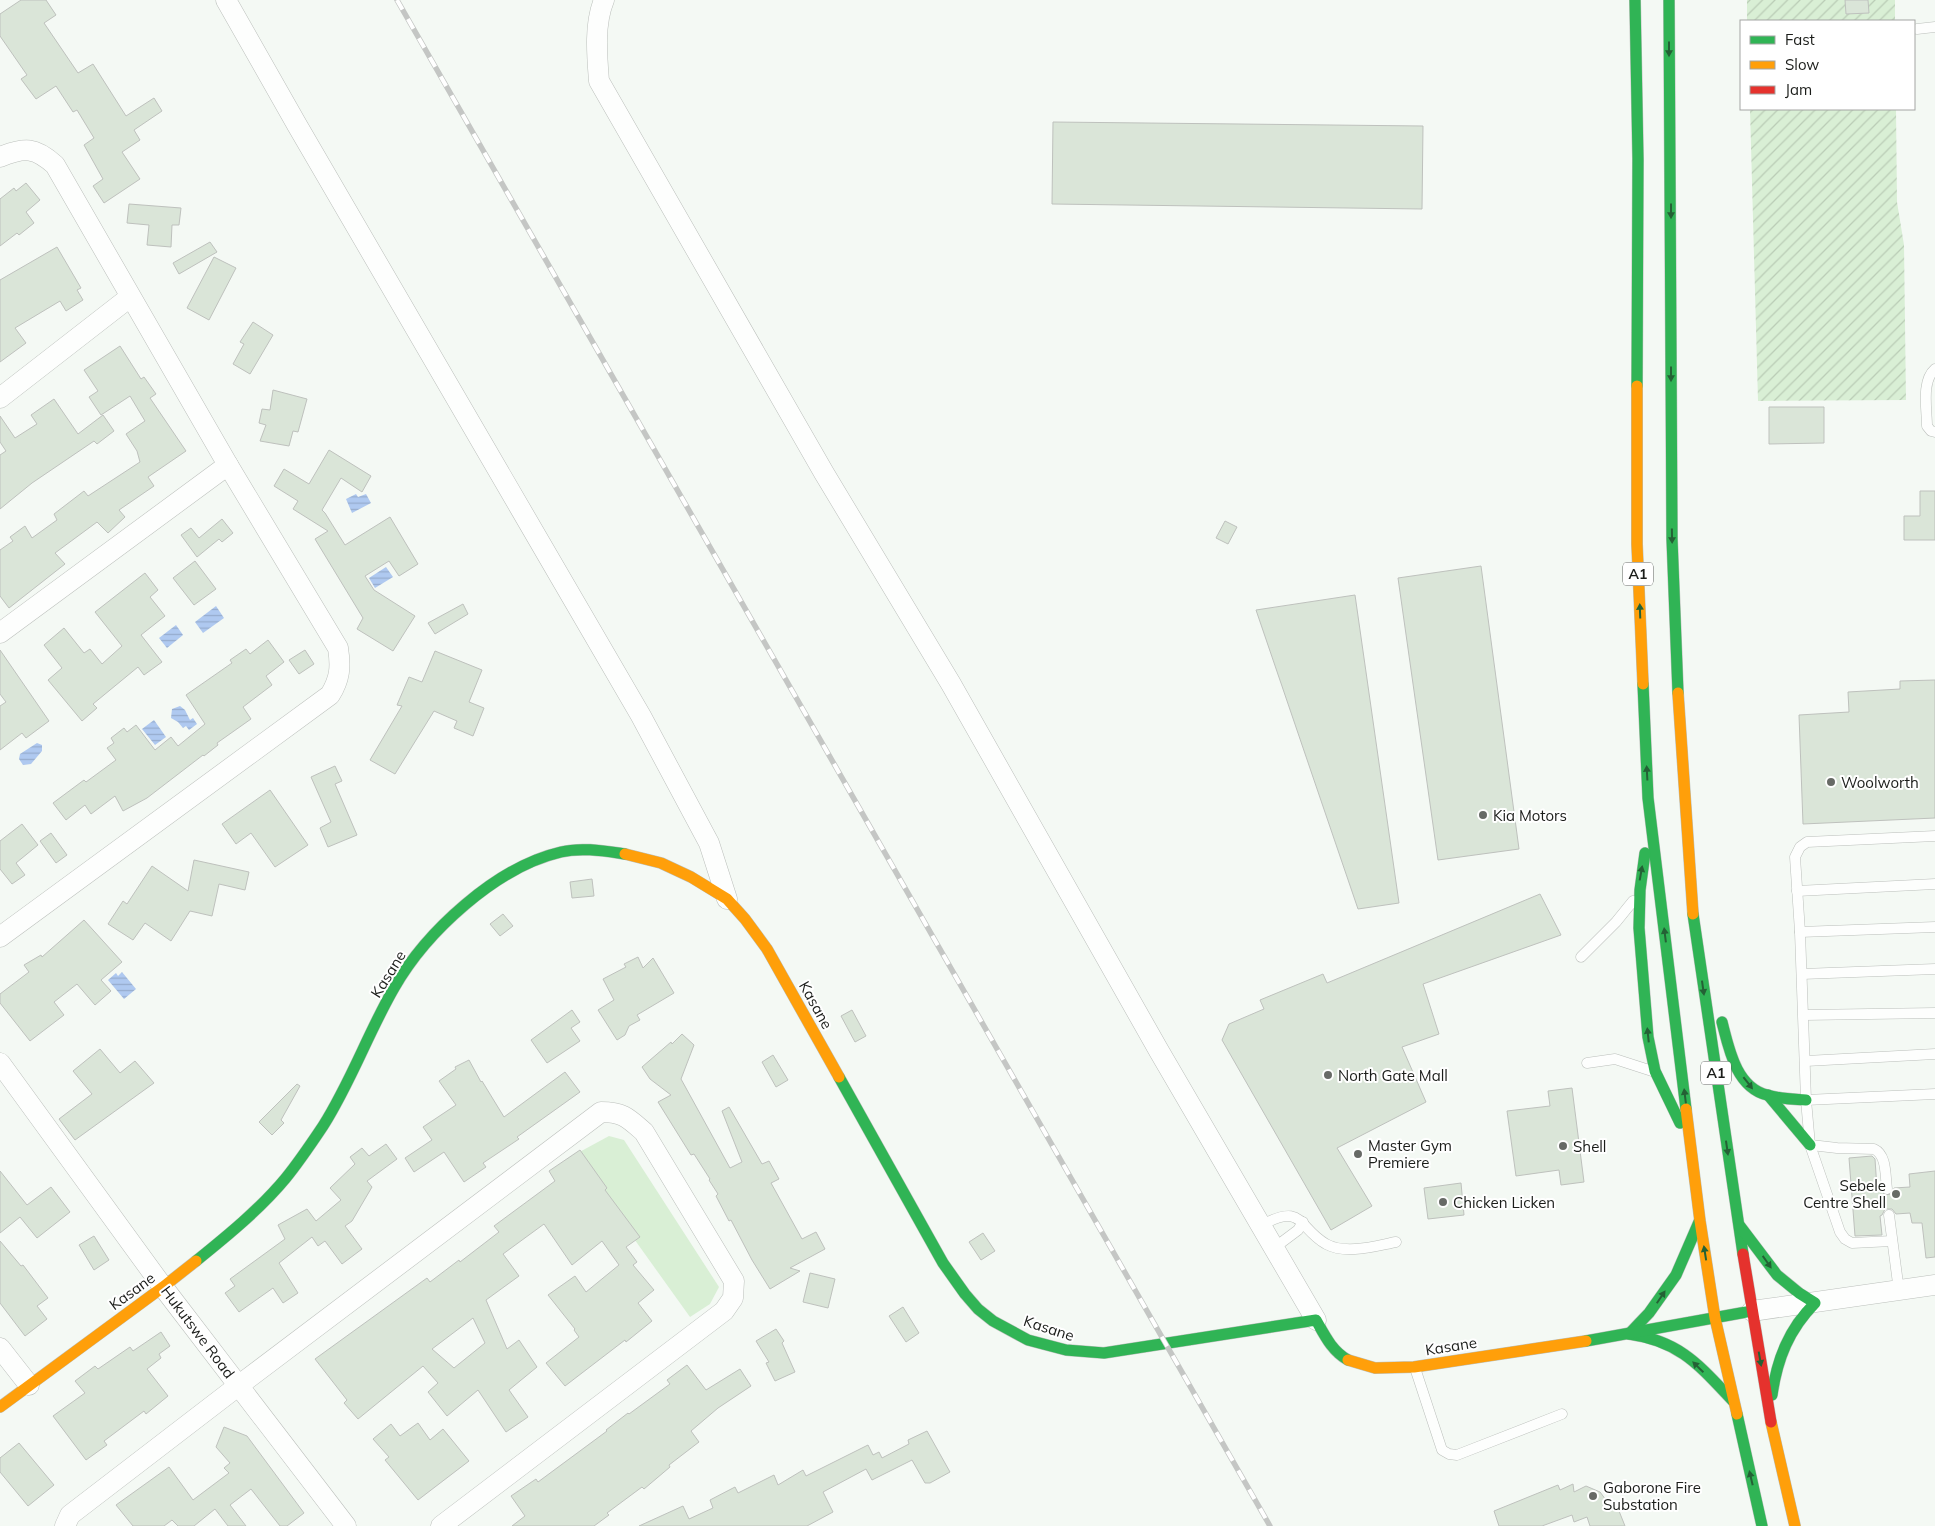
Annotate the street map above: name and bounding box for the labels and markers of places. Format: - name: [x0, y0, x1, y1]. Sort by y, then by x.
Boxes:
- place label: Woolworth: [1841, 773, 1919, 792]
- marker: Woolworth: [1825, 776, 1837, 788]
- place label: Kia Motors: [1493, 806, 1567, 825]
- marker: Kia Motors: [1477, 809, 1489, 821]
- place label: North Gate Mall: [1338, 1066, 1448, 1085]
- marker: North Gate Mall: [1322, 1069, 1334, 1081]
- place label: Master Gym Premiere: [1368, 1136, 1452, 1172]
- place label: Shell: [1573, 1137, 1606, 1156]
- marker: Shell: [1557, 1140, 1569, 1152]
- marker: Master Gym Premiere: [1352, 1148, 1364, 1160]
- place label: Sebele Centre Shell: [1803, 1176, 1886, 1212]
- marker: Sebele Centre Shell: [1890, 1188, 1902, 1200]
- place label: Chicken Licken: [1453, 1193, 1555, 1212]
- marker: Chicken Licken: [1437, 1196, 1449, 1208]
- place label: Gaborone Fire Substation: [1603, 1478, 1701, 1514]
- marker: Gaborone Fire Substation: [1587, 1490, 1599, 1502]

